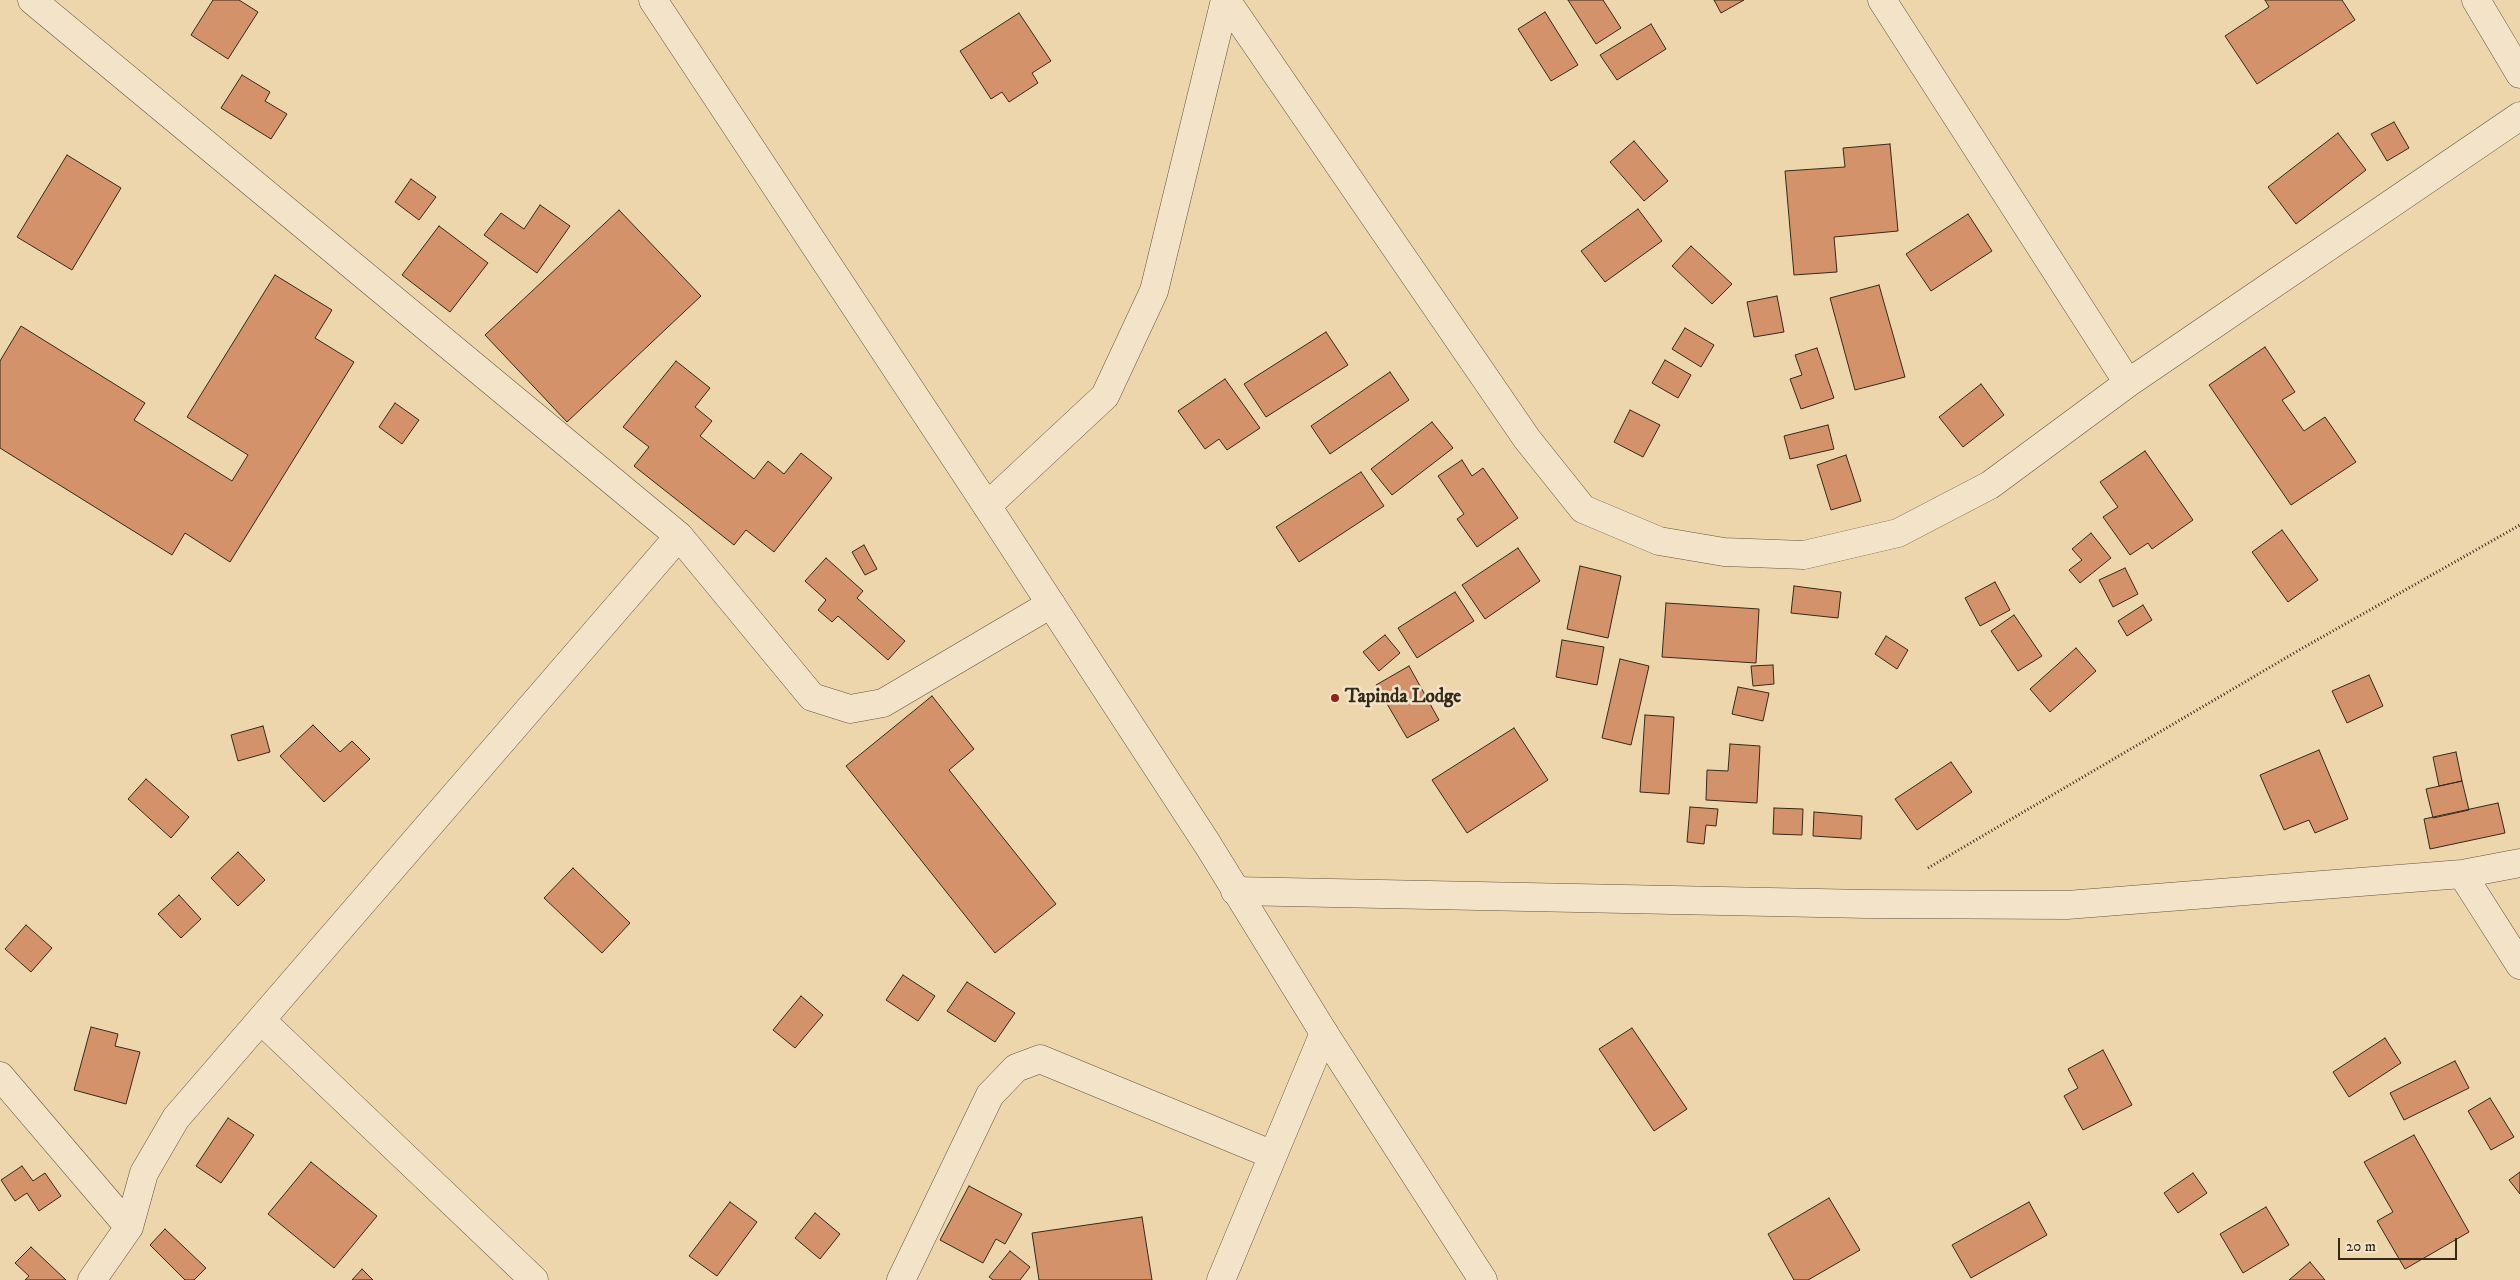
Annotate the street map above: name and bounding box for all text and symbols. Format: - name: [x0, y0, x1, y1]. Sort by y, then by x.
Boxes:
- place label: Tapinda Lodge: [1345, 687, 1461, 709]
- marker: Tapinda Lodge: [1329, 692, 1341, 704]
- scale bar: [2340, 1228, 2459, 1260]
- text: 20 m: [2346, 1237, 2376, 1256]

